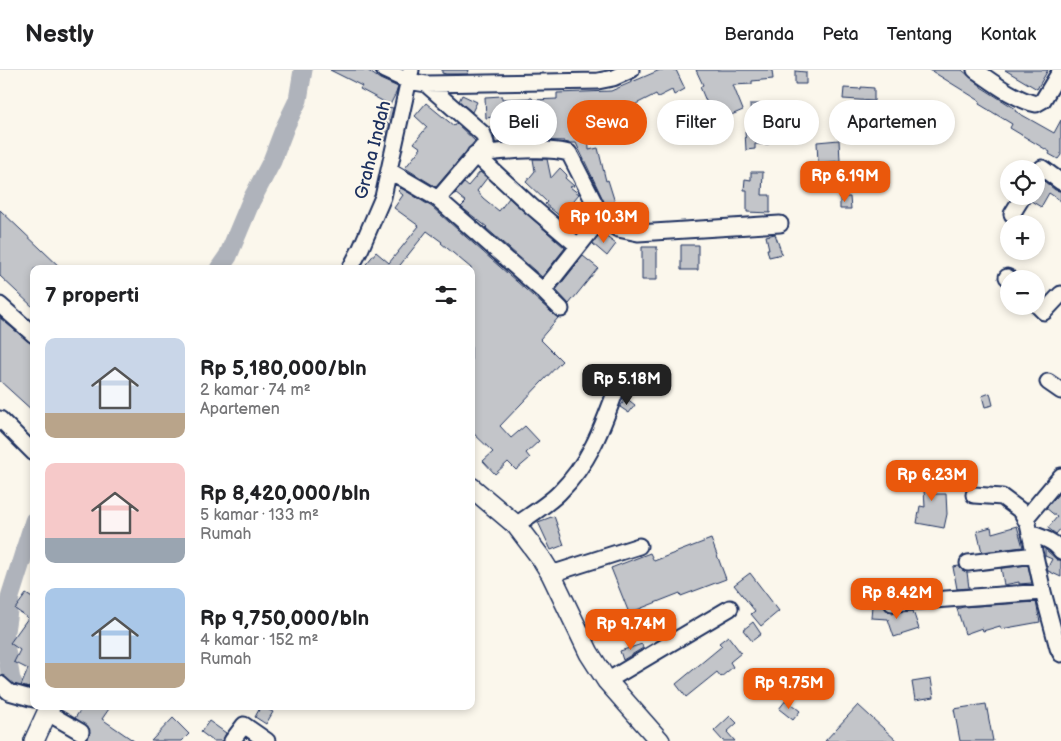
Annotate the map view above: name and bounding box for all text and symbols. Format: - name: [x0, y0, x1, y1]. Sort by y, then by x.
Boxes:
- text: Nestly: [25, 20, 94, 49]
- text: Beranda: [724, 24, 794, 45]
- text: Peta: [822, 24, 859, 45]
- text: Tentang: [887, 24, 952, 45]
- text: Kontak: [980, 24, 1036, 45]
- street label: Graha Indah: [351, 98, 395, 202]
- chip: Beli: [490, 100, 557, 145]
- chip: Sewa: [567, 100, 647, 145]
- chip: Filter: [657, 100, 734, 145]
- chip: Baru: [744, 100, 819, 145]
- chip: Apartemen: [829, 100, 955, 145]
- pin: Rp 6.19M: [793, 160, 897, 203]
- map controls: [1000, 160, 1045, 315]
- button: locate: [1000, 160, 1045, 205]
- text: Rp 6.19M: [811, 167, 879, 186]
- pin: Rp 10.3M: [552, 202, 656, 244]
- text: Rp 10.3M: [570, 208, 638, 227]
- button: +: [1000, 215, 1045, 260]
- button: −: [1000, 270, 1045, 315]
- icon: filters: [432, 281, 460, 309]
- text: 7 properti: [45, 283, 139, 308]
- text: Rp 5,180,000/bln: [200, 356, 367, 381]
- icon: home: [85, 358, 145, 418]
- pin: Rp 5.18M: [575, 364, 679, 406]
- text: Rp 5.18M: [593, 370, 661, 389]
- text: 2 kamar · 74 m²: [200, 381, 311, 400]
- text: Apartemen: [200, 400, 280, 419]
- pin: Rp 6.23M: [880, 460, 984, 502]
- text: Rp 6.23M: [897, 466, 967, 485]
- text: Rp 8,420,000/bln: [200, 481, 370, 506]
- icon: home: [85, 483, 145, 543]
- text: 5 kamar · 133 m²: [200, 506, 319, 525]
- text: Rumah: [200, 525, 251, 544]
- pin: Rp 8.42M: [845, 578, 949, 620]
- text: Rp 8.42M: [862, 584, 932, 603]
- text: Rp 9,750,000/bln: [200, 606, 369, 631]
- icon: home: [85, 608, 145, 668]
- pin: Rp 9.74M: [579, 608, 683, 651]
- text: Rp 9.74M: [596, 615, 666, 634]
- text: 4 kamar · 152 m²: [200, 631, 318, 650]
- text: Rumah: [200, 650, 251, 669]
- pin: Rp 9.75M: [737, 668, 841, 710]
- text: Rp 9.75M: [754, 674, 824, 693]

